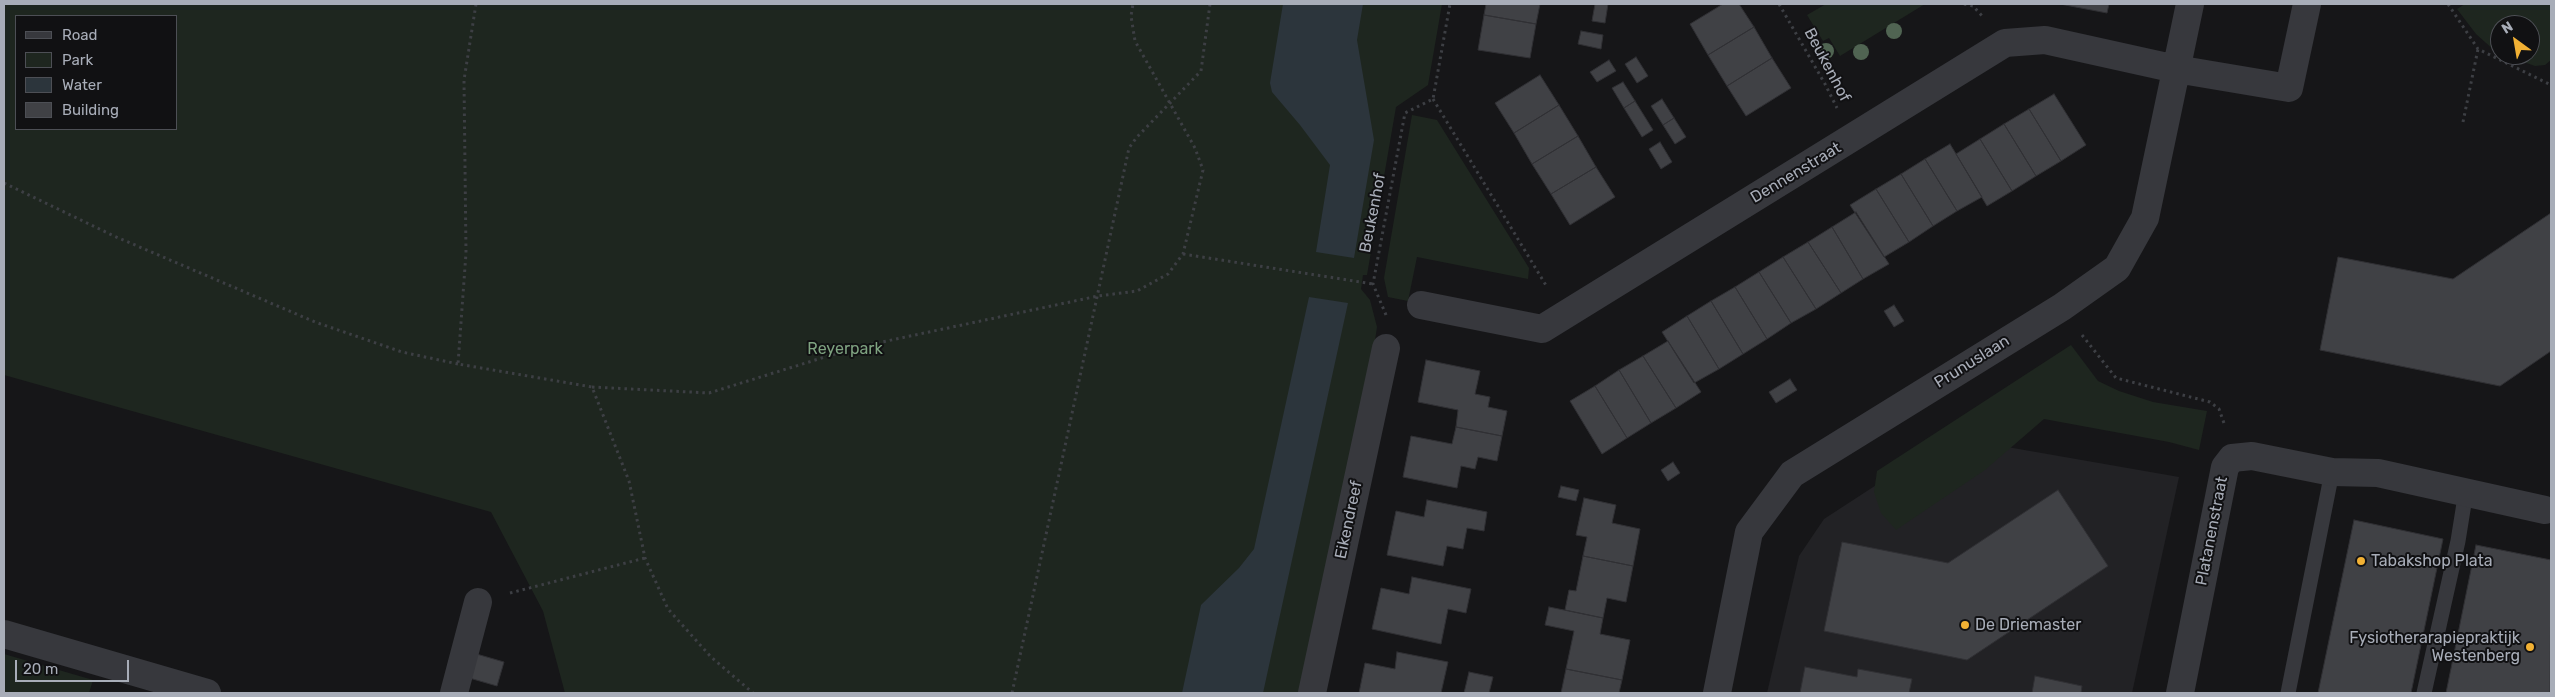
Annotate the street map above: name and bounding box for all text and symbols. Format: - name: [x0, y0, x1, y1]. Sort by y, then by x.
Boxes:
- legend: [15, 15, 178, 130]
- north arrow: [2490, 15, 2540, 65]
- text: N: [2499, 18, 2516, 38]
- street label: Beukenhof: [1800, 25, 1854, 105]
- text: Road: [62, 26, 98, 44]
- text: Park: [62, 51, 93, 69]
- text: Water: [62, 76, 102, 94]
- text: Building: [62, 101, 119, 119]
- street label: Dennenstraat: [1747, 138, 1845, 208]
- street label: Beukenhof: [1356, 172, 1390, 254]
- street label: Prunuslaan: [1931, 331, 2013, 393]
- park label: Reyerpark: [807, 339, 883, 359]
- street label: Platanenstraat: [2192, 475, 2232, 587]
- street label: Eikendreef: [1331, 479, 1367, 561]
- place label: Tabakshop Plata: [2371, 551, 2493, 571]
- marker: Tabakshop Plata: [2355, 555, 2367, 567]
- place label: De Driemaster: [1975, 615, 2081, 635]
- marker: De Driemaster: [1959, 619, 1971, 631]
- place label: Fysiotherarapiepraktijk Westenberg: [2349, 628, 2520, 666]
- marker: Fysiotherarapiepraktijk Westenberg: [2524, 641, 2536, 653]
- scale bar: [18, 650, 131, 682]
- text: 20 m: [23, 660, 58, 678]

